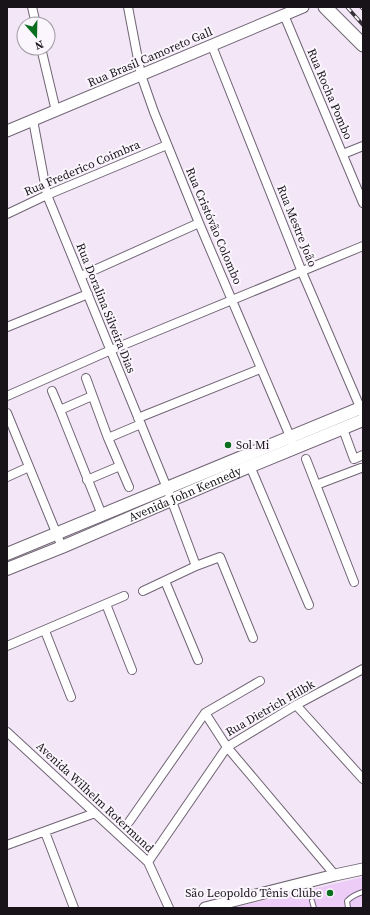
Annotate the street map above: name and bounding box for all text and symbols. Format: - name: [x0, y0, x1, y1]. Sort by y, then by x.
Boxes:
- north arrow: [16, 16, 56, 56]
- street label: Rua Brasil Camoreto Gall: [85, 23, 215, 91]
- text: N: [33, 37, 46, 53]
- street label: Rua Rocha Pombo: [304, 46, 357, 142]
- street label: Rua Frederico Coimbra: [21, 136, 143, 200]
- street label: Rua Cristóvão Colombo: [182, 165, 246, 287]
- street label: Rua Mestre João: [273, 183, 321, 270]
- street label: Rua Doralina Silveira Dias: [73, 241, 139, 375]
- place label: Sol Mi: [236, 437, 270, 453]
- marker: Sol Mi: [223, 440, 233, 450]
- street label: Avenida John Kennedy: [126, 463, 244, 525]
- street label: Rua Dietrich Hilbk: [223, 676, 318, 740]
- street label: Avenida Wilhelm Rotermund: [33, 738, 157, 856]
- place label: São Leopoldo Tênis Clube: [185, 885, 322, 901]
- marker: São Leopoldo Tênis Clube: [325, 888, 335, 898]

